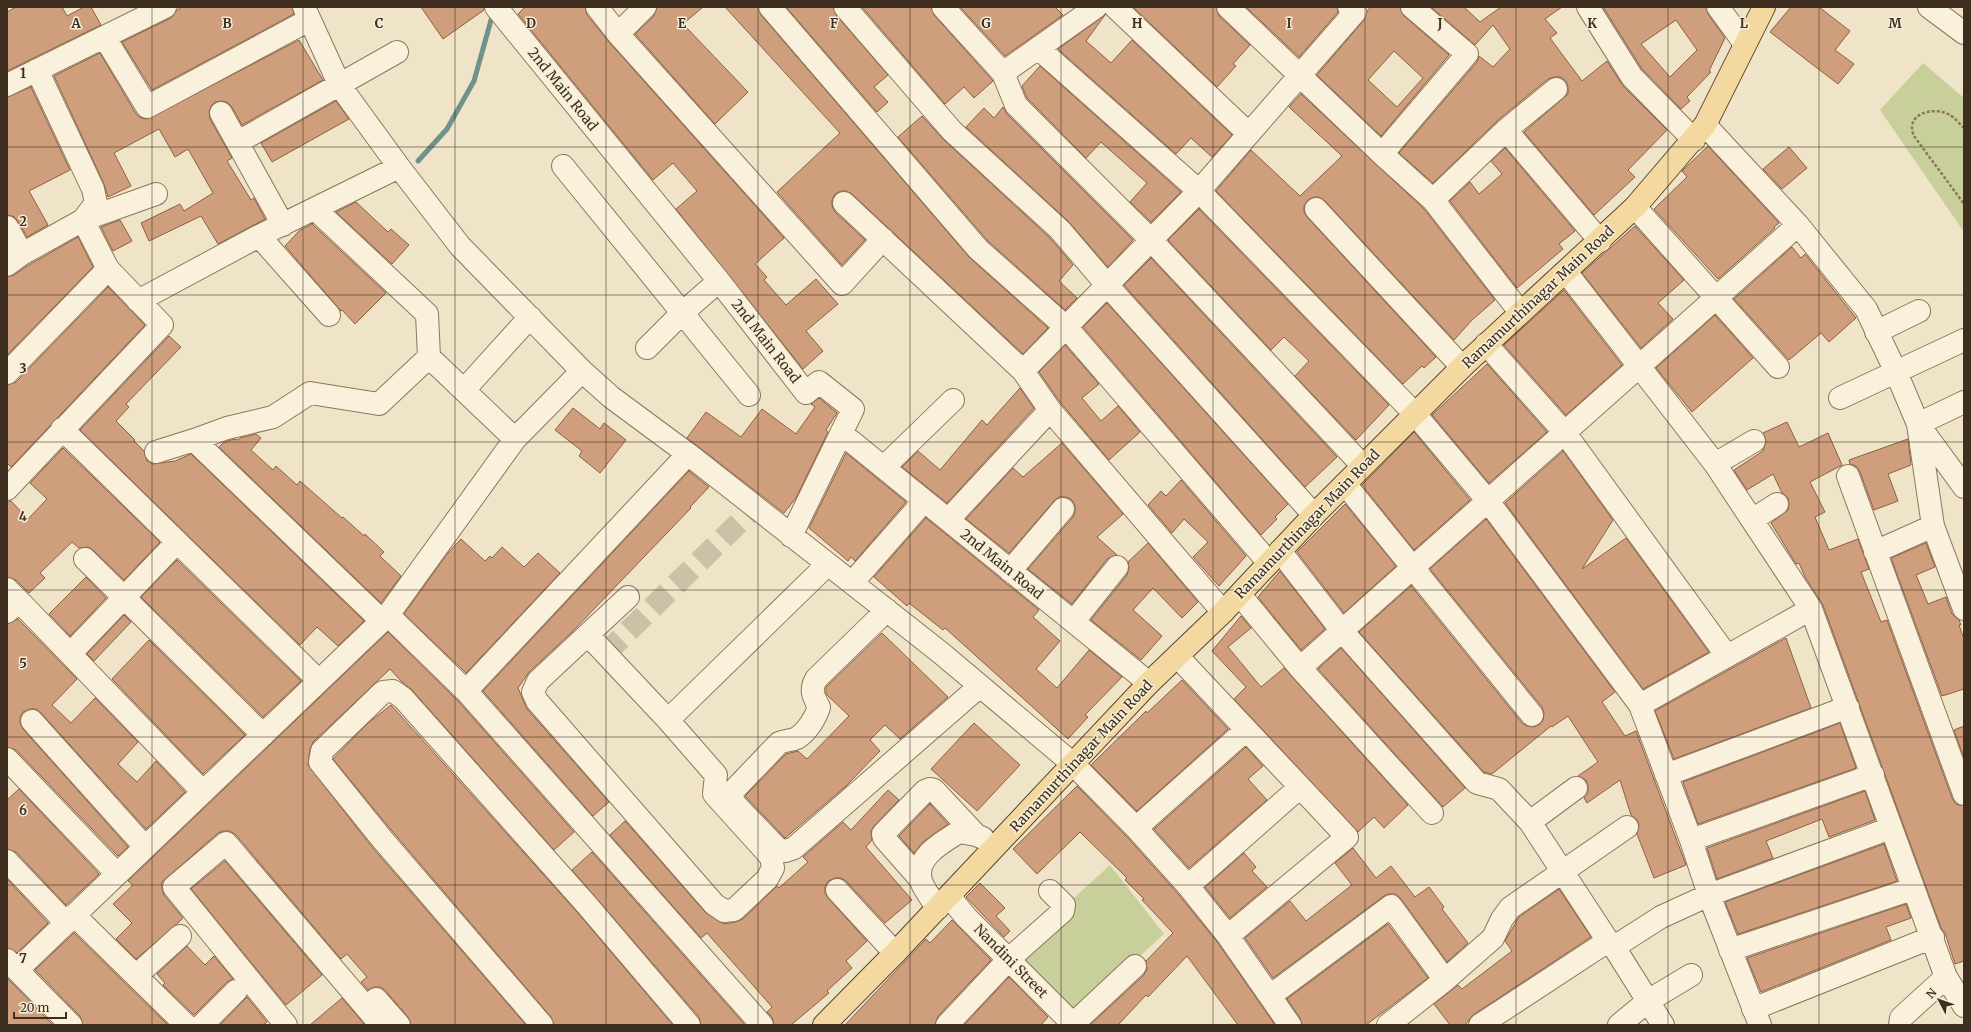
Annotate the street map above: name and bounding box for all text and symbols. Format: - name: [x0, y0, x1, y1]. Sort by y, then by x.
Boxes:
- text: A: [70, 15, 81, 32]
- text: B: [222, 15, 232, 32]
- text: C: [375, 15, 384, 32]
- text: D: [526, 15, 536, 32]
- text: E: [678, 15, 687, 32]
- text: F: [830, 15, 838, 32]
- text: G: [981, 15, 991, 32]
- text: H: [1132, 15, 1143, 32]
- text: I: [1286, 15, 1292, 32]
- text: J: [1436, 15, 1443, 32]
- text: K: [1587, 15, 1597, 32]
- text: L: [1740, 15, 1749, 32]
- text: M: [1888, 15, 1902, 32]
- street label: 2nd Main Road: [524, 44, 602, 135]
- text: 1: [20, 65, 26, 82]
- text: 2: [19, 213, 27, 230]
- street label: Ramamurthinagar Main Road: [1458, 221, 1618, 372]
- street label: 2nd Main Road: [728, 295, 805, 387]
- text: 3: [19, 360, 27, 377]
- street label: Ramamurthinagar Main Road: [1231, 445, 1384, 603]
- text: 4: [19, 508, 28, 525]
- street label: 2nd Main Road: [957, 525, 1048, 603]
- text: 5: [19, 655, 27, 672]
- street label: Ramamurthinagar Main Road: [1006, 676, 1157, 836]
- text: 6: [19, 802, 27, 819]
- street label: Nandini Street: [970, 920, 1052, 1002]
- text: 7: [19, 950, 27, 967]
- north arrow: [1919, 980, 1959, 1020]
- text: N: [1923, 985, 1940, 1001]
- scale bar: [14, 994, 66, 1020]
- text: 20 m: [20, 1000, 49, 1015]

